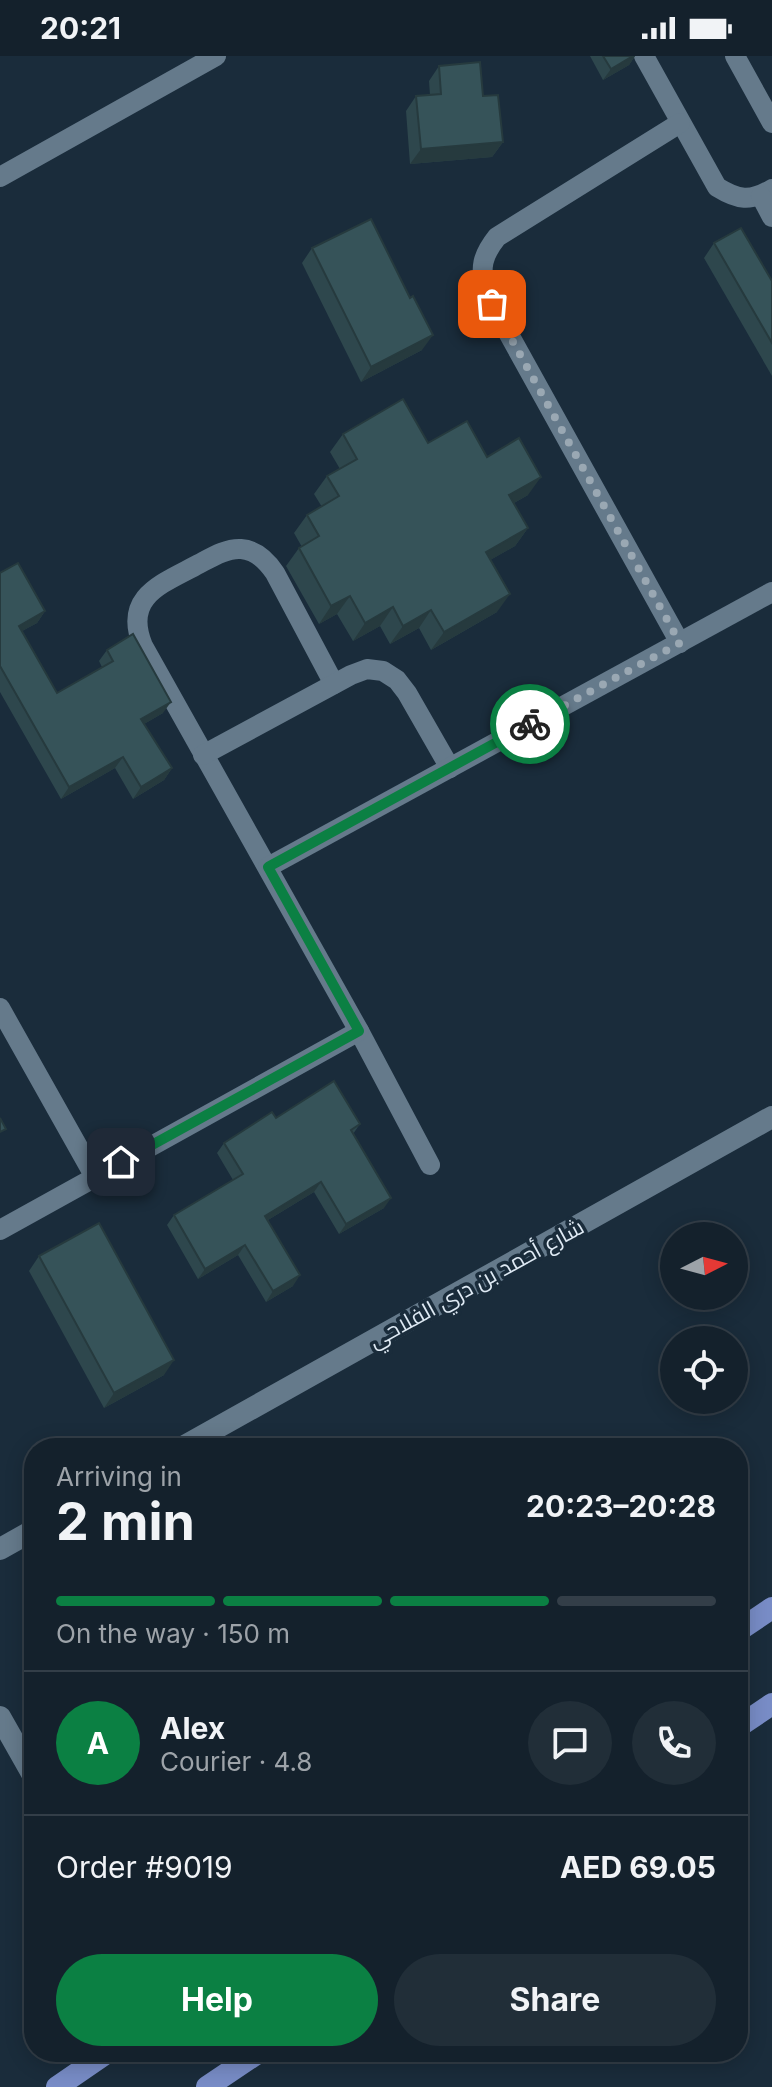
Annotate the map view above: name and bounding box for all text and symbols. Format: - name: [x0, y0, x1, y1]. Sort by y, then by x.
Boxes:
- text: 20:21: [40, 10, 121, 46]
- pin: [458, 270, 526, 338]
- icon: bag: [470, 282, 514, 326]
- courier: [490, 684, 570, 764]
- icon: bike: [508, 702, 552, 746]
- pin: [87, 1128, 155, 1196]
- icon: home: [99, 1140, 143, 1184]
- street label: شارع أحمد بن دري الفلاحي: [364, 1213, 590, 1357]
- north arrow: [660, 1222, 748, 1310]
- map controls: [660, 1222, 748, 1414]
- button: locate: [660, 1326, 748, 1414]
- text: Arriving in: [56, 1461, 182, 1492]
- text: 20:23–20:28: [526, 1488, 716, 1524]
- text: 2 min: [56, 1490, 195, 1553]
- text: On the way · 150 m: [56, 1618, 290, 1649]
- button: chat: [528, 1701, 612, 1785]
- button: phone: [632, 1701, 716, 1785]
- text: Alex: [160, 1710, 225, 1746]
- text: A: [87, 1725, 109, 1761]
- text: Courier · 4.8: [160, 1746, 312, 1777]
- text: Order #9019: [56, 1849, 233, 1885]
- text: AED 69.05: [560, 1849, 716, 1885]
- button: Help: [56, 1954, 378, 2046]
- button: Share: [394, 1954, 716, 2046]

